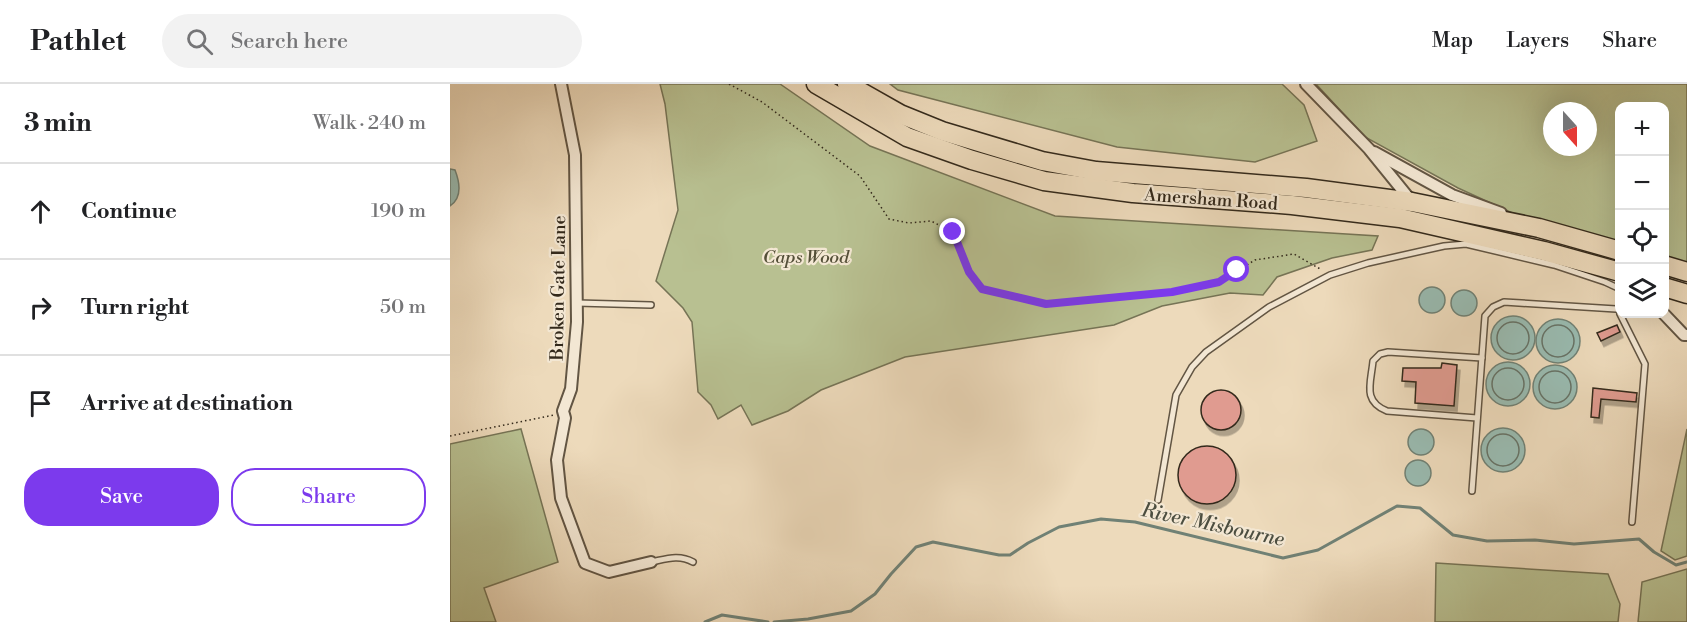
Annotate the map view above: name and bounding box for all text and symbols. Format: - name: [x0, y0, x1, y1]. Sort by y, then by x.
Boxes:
- search box: [162, 14, 582, 68]
- text: Pathlet: [30, 24, 126, 59]
- icon: search: [183, 25, 216, 58]
- text: Search here: [231, 28, 348, 55]
- text: Map: [1432, 28, 1473, 54]
- text: Layers: [1506, 28, 1569, 54]
- text: Share: [1602, 28, 1657, 54]
- north arrow: [1543, 102, 1597, 156]
- map controls: [1615, 102, 1669, 318]
- button: +: [1615, 102, 1669, 156]
- text: 3 min: [24, 107, 92, 139]
- text: Walk · 240 m: [313, 111, 426, 136]
- button: −: [1615, 156, 1669, 210]
- street label: Amersham Road: [1142, 183, 1279, 216]
- icon: ahead: [24, 195, 57, 228]
- text: Continue: [81, 198, 177, 225]
- text: 190 m: [371, 199, 426, 224]
- button: locate: [1615, 210, 1669, 264]
- street label: Broken Gate Lane: [546, 215, 571, 362]
- route end: [939, 218, 965, 244]
- park label: Caps Wood: [763, 246, 850, 269]
- route start: [1223, 256, 1249, 282]
- button: layers: [1615, 264, 1669, 318]
- icon: right: [24, 291, 57, 324]
- text: Turn right: [81, 294, 189, 321]
- text: 50 m: [380, 295, 426, 320]
- icon: arrive: [24, 387, 57, 420]
- text: Arrive at destination: [81, 390, 293, 417]
- button: Save: [24, 468, 219, 526]
- button: Share: [231, 468, 426, 526]
- water label: River Misbourne: [1138, 498, 1287, 553]

